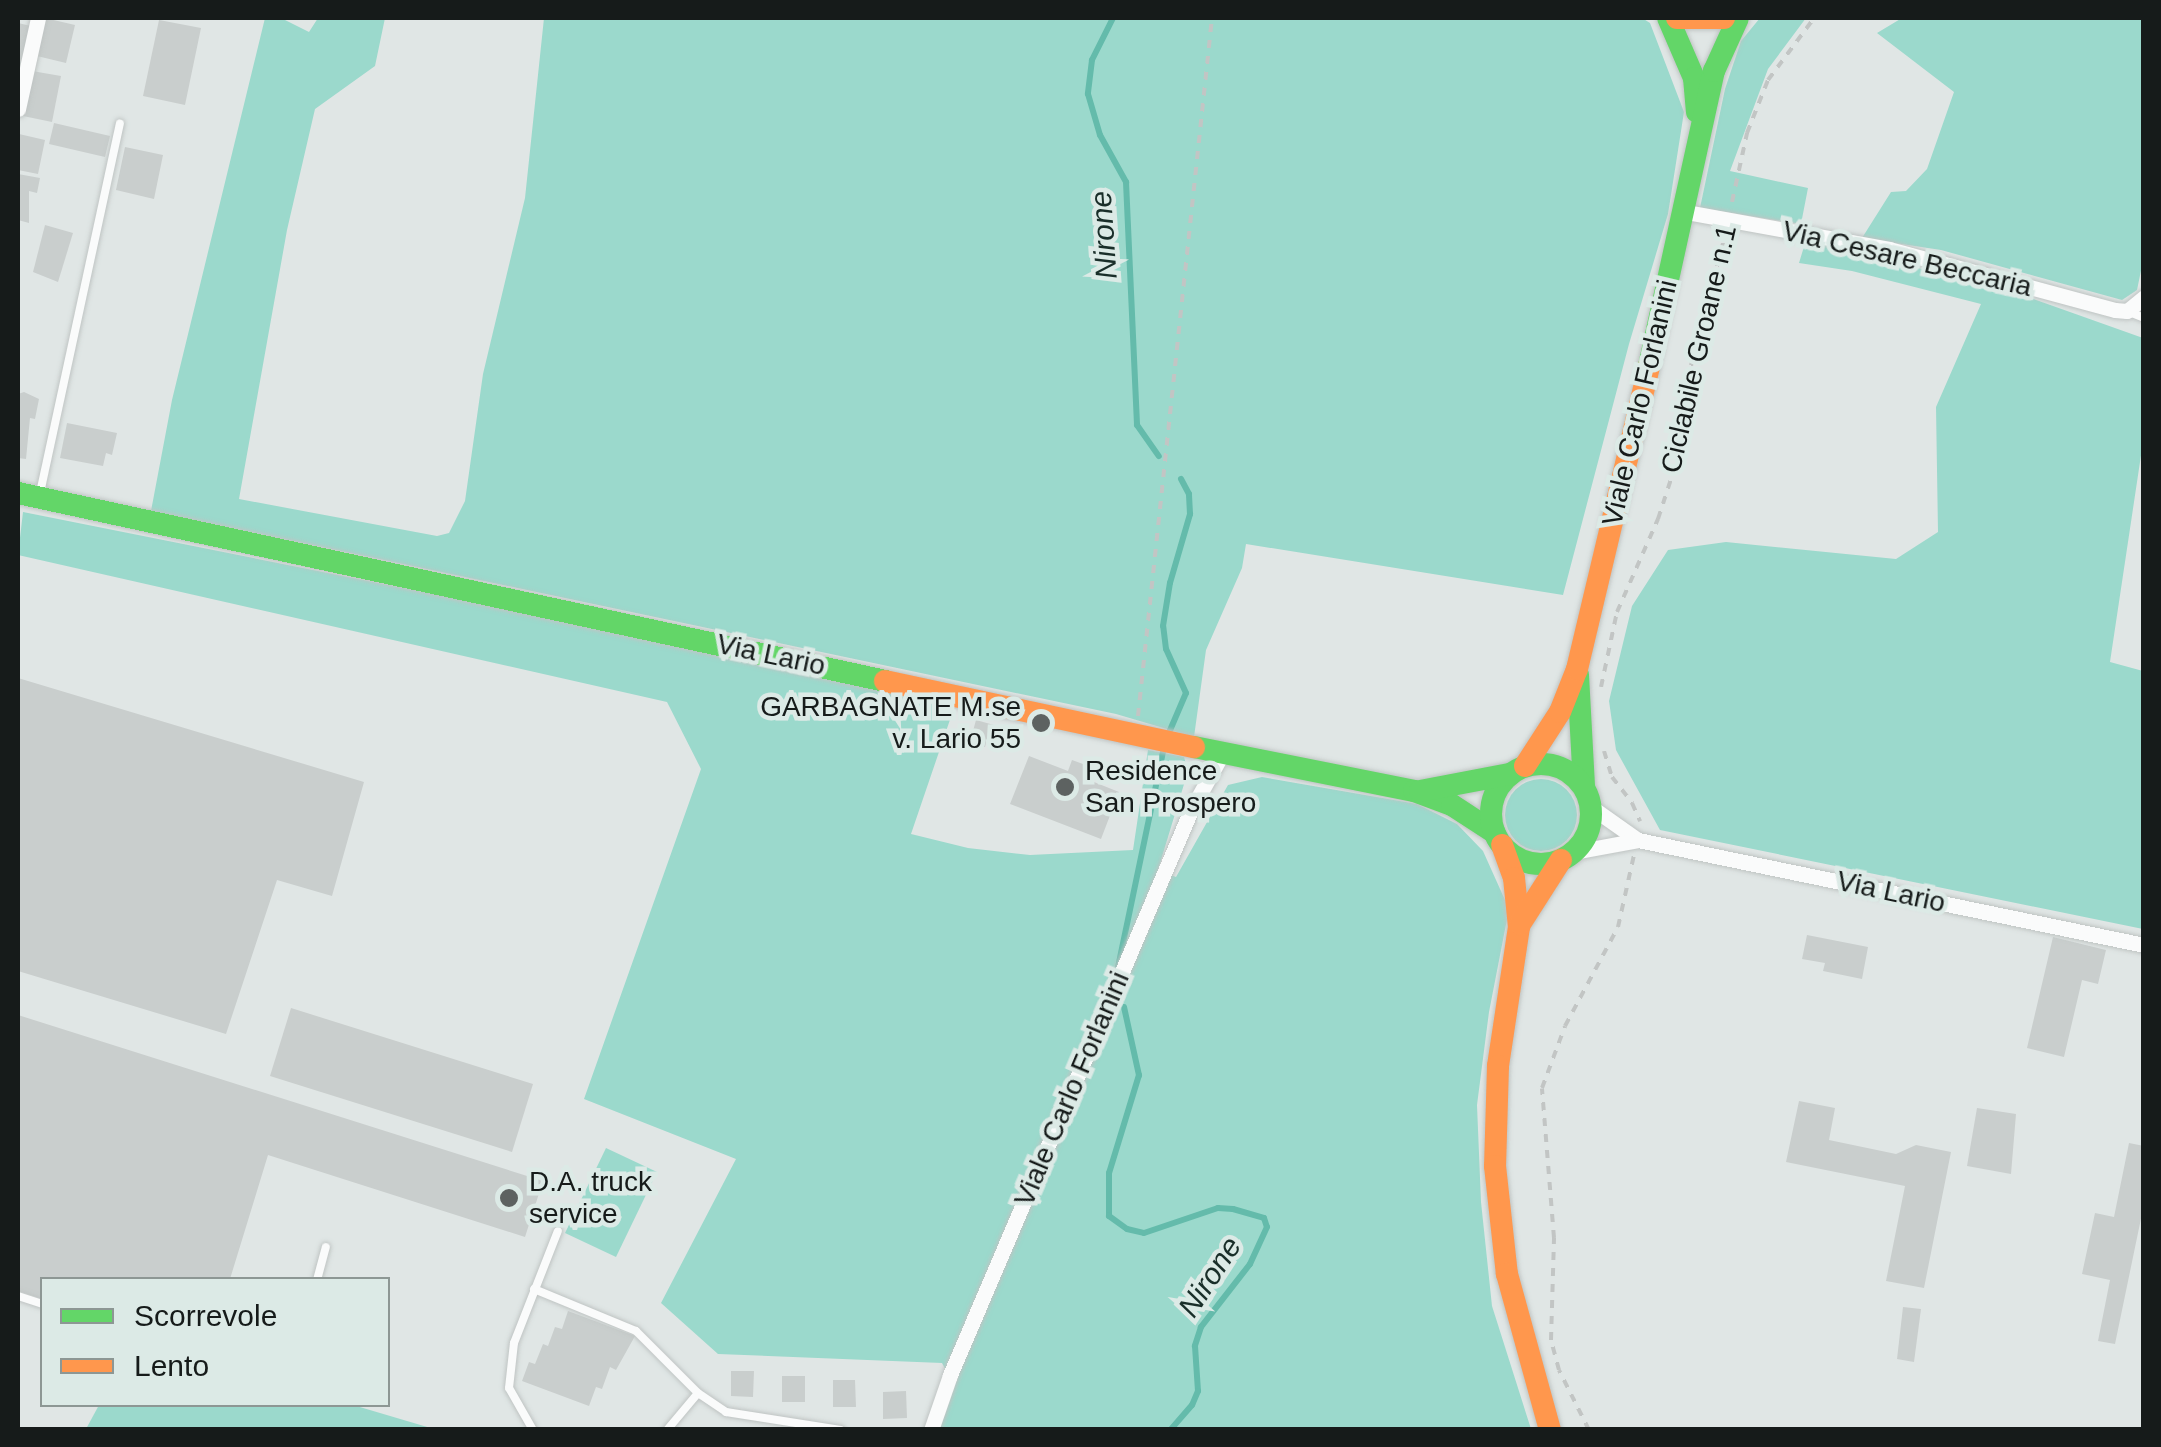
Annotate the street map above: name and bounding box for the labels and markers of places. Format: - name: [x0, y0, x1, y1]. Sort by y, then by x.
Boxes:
- place label: GARBAGNATE M.se v. Lario 55: [760, 690, 1021, 756]
- marker: GARBAGNATE M.se v. Lario 55: [1030, 712, 1052, 734]
- place label: Residence San Prospero: [1085, 754, 1256, 820]
- marker: Residence San Prospero: [1054, 776, 1076, 798]
- place label: D.A. truck service: [529, 1165, 652, 1231]
- marker: D.A. truck service: [498, 1187, 520, 1209]

